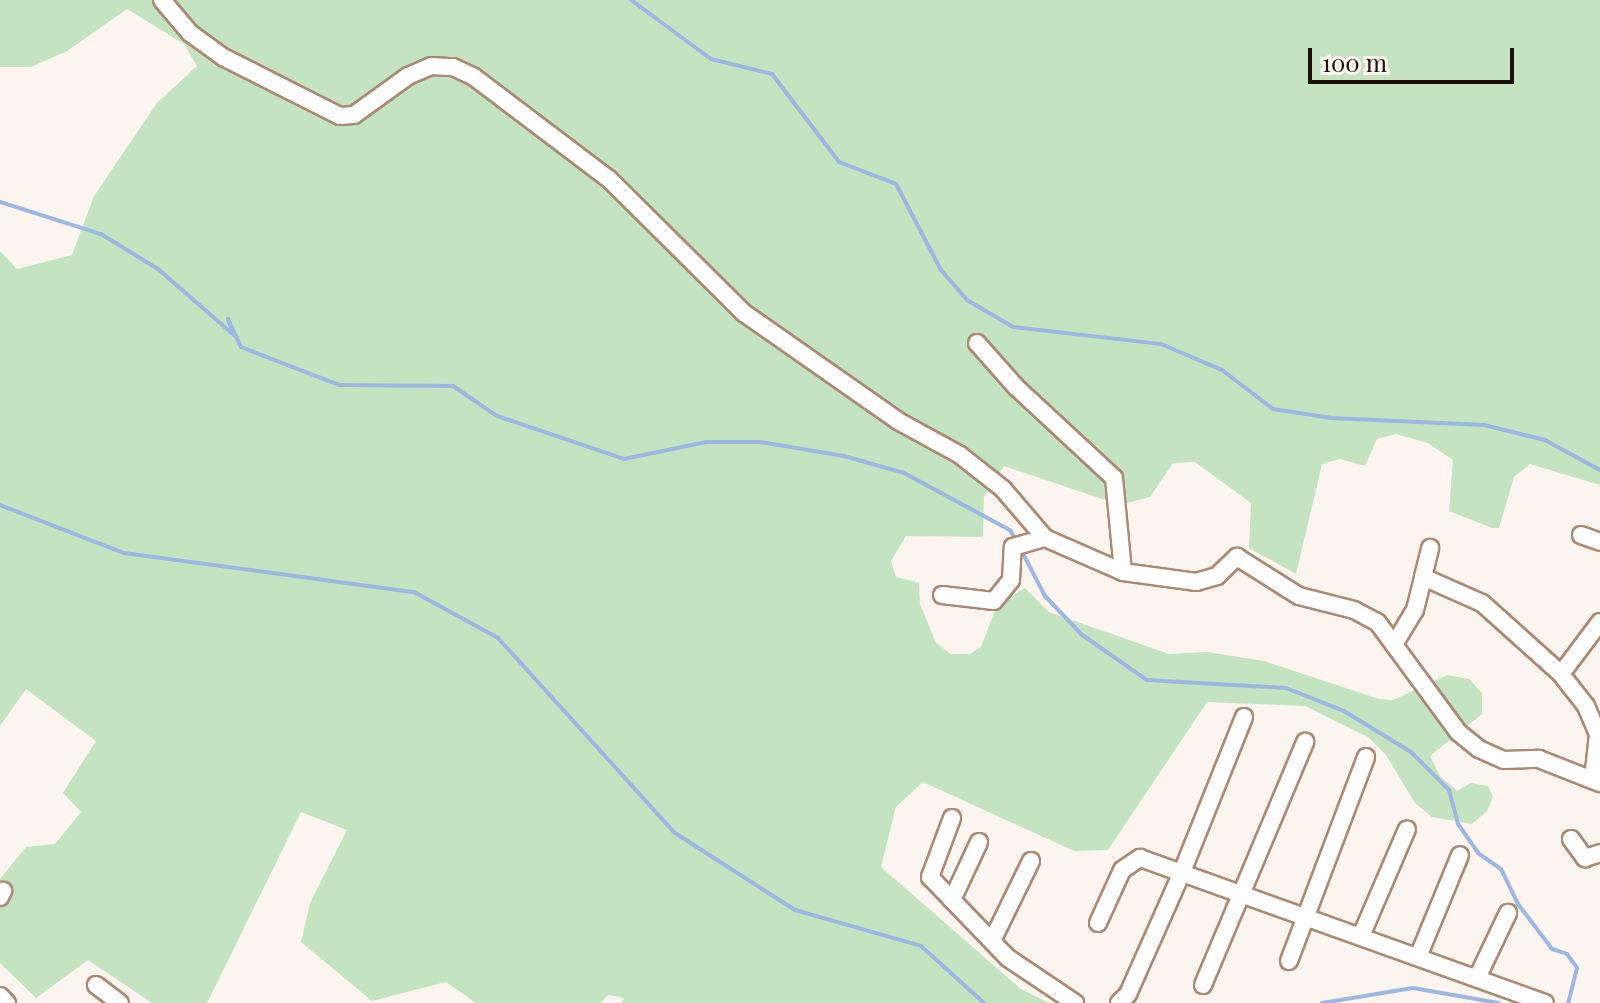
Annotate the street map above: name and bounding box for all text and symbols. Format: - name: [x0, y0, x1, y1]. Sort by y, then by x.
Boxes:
- scale bar: [1312, 32, 1518, 82]
- text: 100 m: [1322, 46, 1387, 78]

